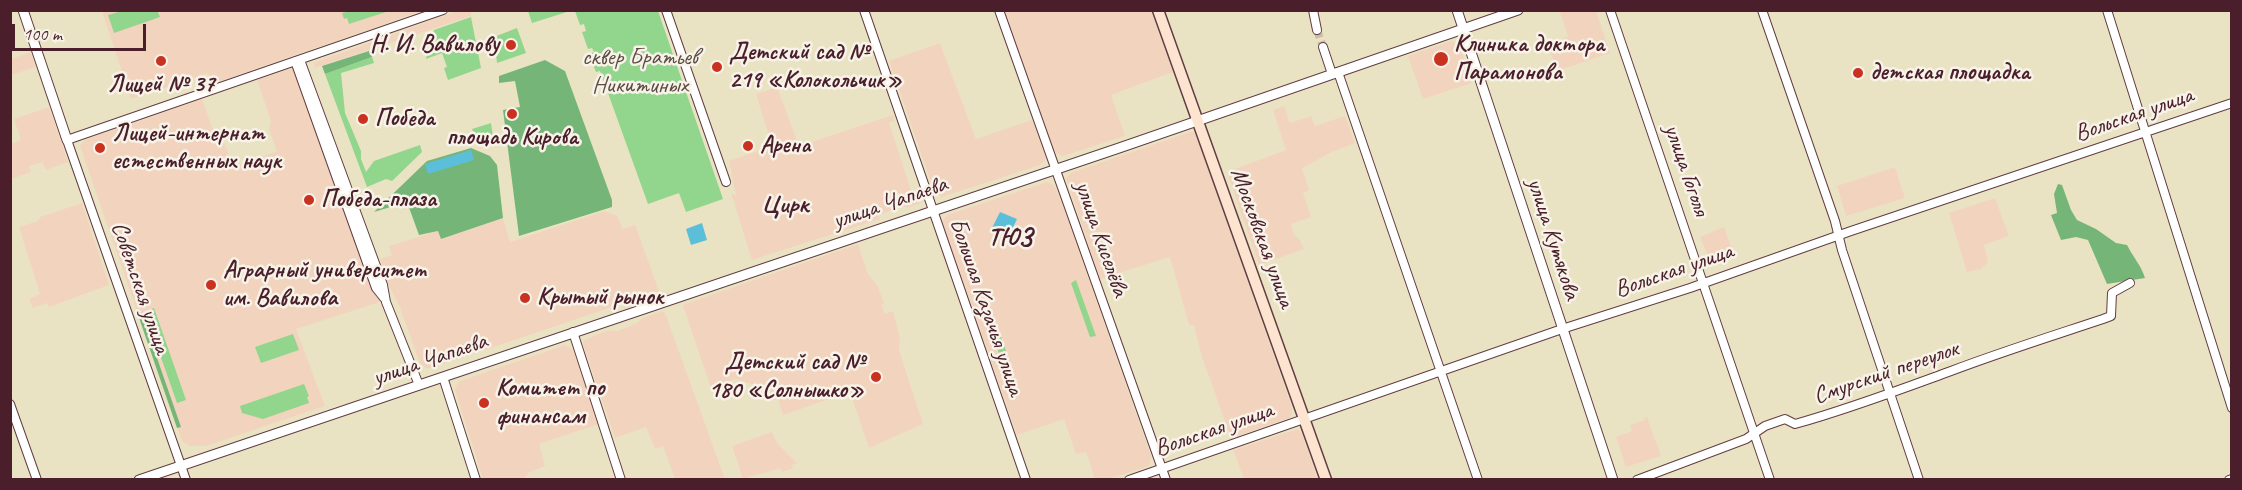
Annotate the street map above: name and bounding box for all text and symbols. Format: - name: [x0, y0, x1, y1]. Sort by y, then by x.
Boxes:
- scale bar: [15, 12, 148, 50]
- text: 100 m: [23, 23, 62, 45]
- place label: Н. И. Вавилову: [370, 31, 499, 59]
- place label: Клиника доктора Парамонова: [1454, 31, 1604, 87]
- marker: Н. И. Вавилову: [504, 38, 518, 52]
- place label: Детский сад № 219 «Колокольчик»: [729, 39, 902, 95]
- park label: сквер Братьев Никитиных: [582, 44, 698, 100]
- marker: Клиника доктора Парамонова: [1432, 50, 1450, 68]
- marker: Лицей № 37: [154, 54, 168, 68]
- place label: детская площадка: [1870, 59, 2030, 87]
- marker: Детский сад № 219 «Колокольчик»: [710, 60, 724, 74]
- marker: детская площадка: [1851, 66, 1865, 80]
- place label: Лицей № 37: [107, 71, 215, 99]
- street label: Вольская улица: [2071, 81, 2197, 149]
- place label: Победа: [375, 105, 435, 133]
- marker: площадь Кирова: [505, 107, 519, 121]
- marker: Победа: [356, 112, 370, 126]
- place label: Лицей-интернат естественных наук: [112, 120, 281, 176]
- street label: улица Гоголя: [1657, 120, 1715, 220]
- place label: площадь Кирова: [446, 124, 578, 152]
- place label: Арена: [760, 132, 811, 160]
- marker: Арена: [741, 139, 755, 153]
- marker: Лицей-интернат естественных наук: [93, 141, 107, 155]
- street label: Московская улица: [1223, 164, 1301, 312]
- street label: улица Чапаева: [829, 170, 951, 236]
- street label: улица Кутякова: [1520, 175, 1586, 303]
- street label: улица Киселёва: [1068, 177, 1134, 301]
- place label: Победа-плаза: [321, 186, 436, 214]
- district label: Цирк: [761, 189, 809, 221]
- marker: Победа-плаза: [302, 193, 316, 207]
- street label: Большая Казачья улица: [942, 214, 1030, 400]
- street label: Советская улица: [104, 218, 176, 358]
- district label: ТЮЗ: [988, 222, 1032, 254]
- street label: Вольская улица: [1611, 237, 1737, 305]
- place label: Аграрный университет им. Вавилова: [223, 257, 427, 313]
- marker: Аграрный университет им. Вавилова: [204, 278, 218, 292]
- place label: Крытый рынок: [537, 284, 663, 312]
- marker: Крытый рынок: [518, 291, 532, 305]
- street label: улица Чапаева: [369, 327, 491, 393]
- street label: Смурский переулок: [1810, 335, 1962, 411]
- place label: Детский сад № 180 «Солнышко»: [709, 349, 864, 405]
- marker: Детский сад № 180 «Солнышко»: [869, 370, 883, 384]
- place label: Комитет по финансам: [496, 375, 604, 431]
- marker: Комитет по финансам: [477, 396, 491, 410]
- street label: Вольская улица: [1151, 396, 1277, 464]

